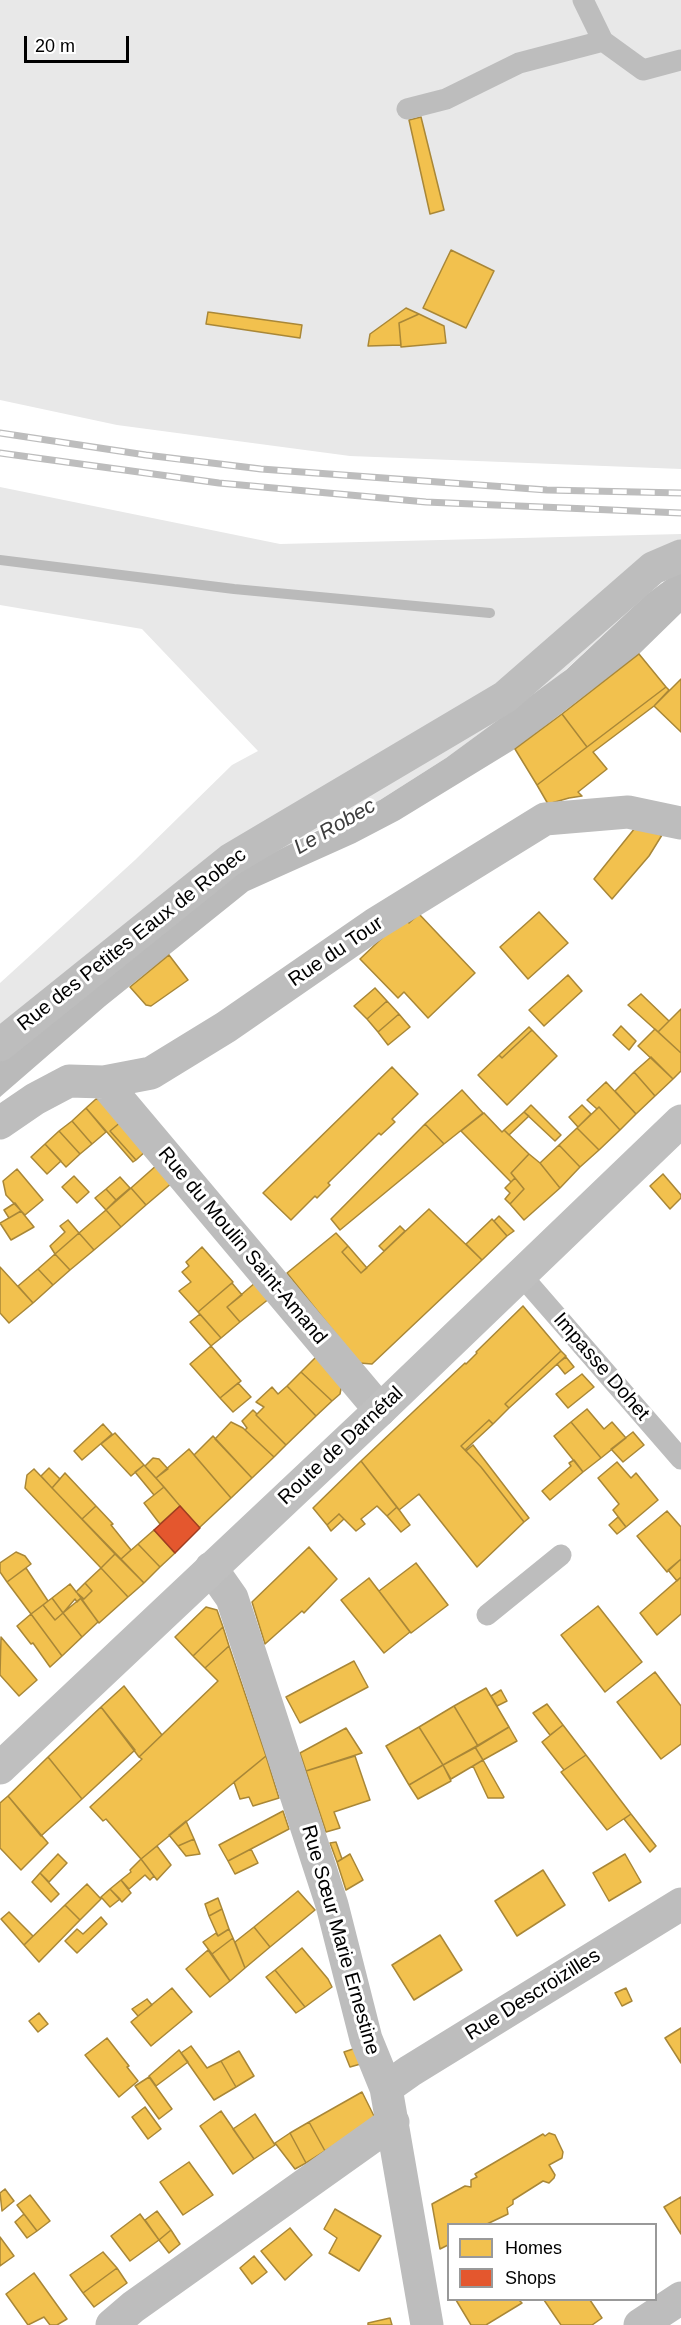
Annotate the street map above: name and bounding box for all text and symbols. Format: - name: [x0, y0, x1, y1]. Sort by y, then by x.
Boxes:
- scale bar: [27, 24, 132, 62]
- text: 20 m: [35, 36, 75, 56]
- water label: Le Robec: [290, 794, 380, 860]
- street label: Rue des Petites Eaux de Robec: [13, 843, 251, 1037]
- street label: Rue du Tour: [284, 912, 388, 992]
- street label: Rue du Moulin Saint-Amand: [152, 1142, 332, 1350]
- street label: Impasse Dohet: [548, 1308, 654, 1426]
- street label: Route de Darnétal: [273, 1382, 409, 1510]
- street label: Rue Sœur Marie Ernestine: [296, 1822, 384, 2058]
- street label: Rue Descroizilles: [461, 1944, 605, 2046]
- legend: [447, 2223, 657, 2301]
- text: Homes: [505, 2238, 562, 2258]
- text: Shops: [505, 2268, 556, 2288]

